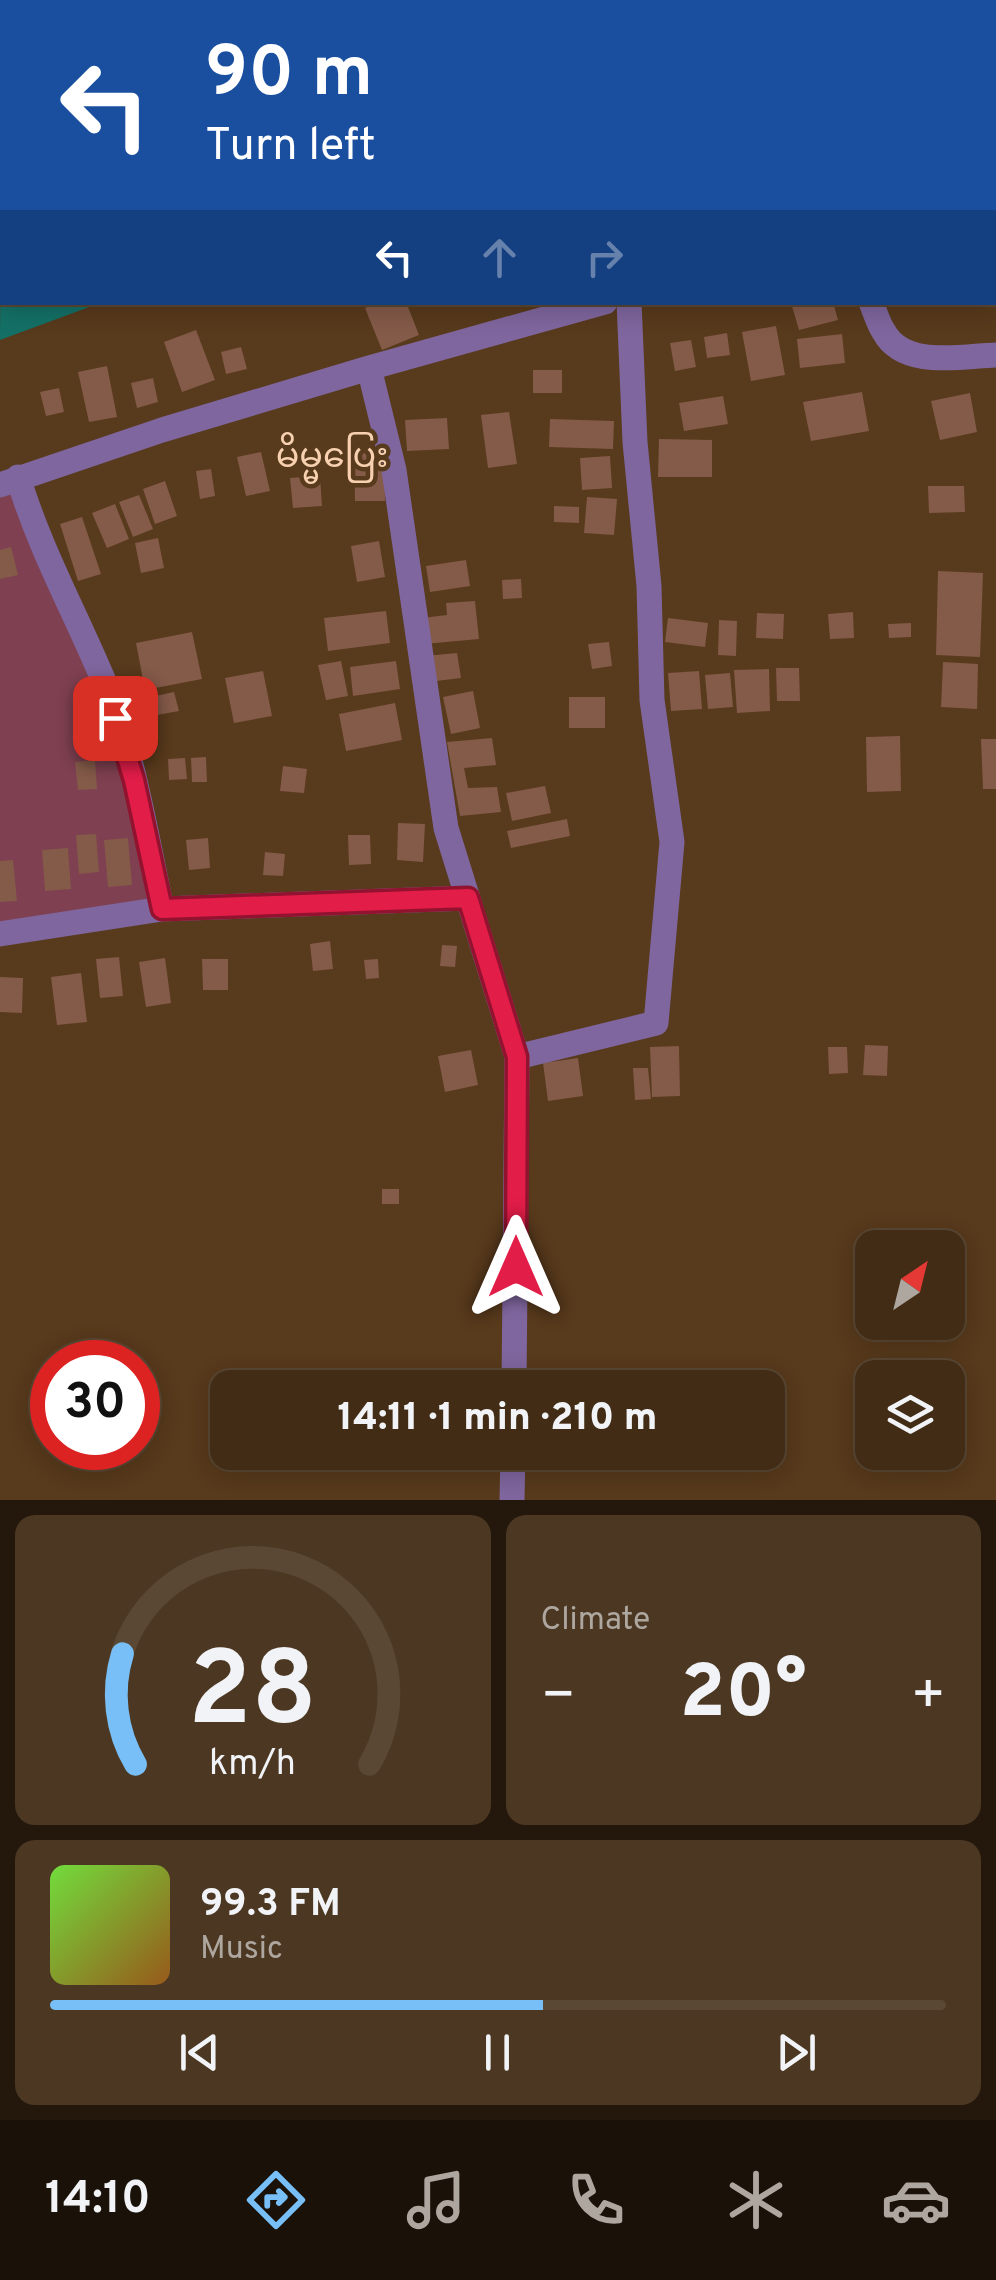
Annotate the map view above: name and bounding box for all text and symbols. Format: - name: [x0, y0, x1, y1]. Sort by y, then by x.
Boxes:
- text: 90 m: [205, 32, 373, 121]
- icon: left: [40, 40, 170, 170]
- text: Turn left: [205, 119, 376, 176]
- icon: left: [367, 230, 422, 285]
- icon: ahead: [472, 230, 527, 285]
- icon: right: [577, 230, 632, 285]
- district label: မိမ္မပြေး: [276, 432, 388, 484]
- pin: [73, 676, 158, 761]
- icon: arrive: [88, 691, 143, 746]
- position arrow: [464, 1215, 568, 1319]
- north arrow: [855, 1230, 965, 1340]
- map controls: [855, 1230, 965, 1470]
- speed limit sign: 30: [30, 1340, 160, 1470]
- button: layers: [855, 1360, 965, 1470]
- text: 14:11 · 1 min · 210 m: [338, 1395, 658, 1444]
- text: Climate: [541, 1601, 650, 1641]
- text: 28: [188, 1630, 317, 1762]
- text: 20°: [680, 1649, 807, 1744]
- text: −: [541, 1663, 576, 1733]
- text: +: [911, 1663, 946, 1733]
- text: km/h: [209, 1742, 296, 1788]
- text: 99.3 FM: [200, 1881, 341, 1930]
- text: Music: [200, 1930, 283, 1970]
- icon: previous: [172, 2025, 227, 2080]
- icon: pause: [470, 2025, 525, 2080]
- icon: next: [769, 2025, 824, 2080]
- icon: directions: [241, 2165, 311, 2235]
- icon: music: [401, 2165, 471, 2235]
- icon: phone: [561, 2165, 631, 2235]
- icon: climate: [721, 2165, 791, 2235]
- icon: car: [881, 2165, 951, 2235]
- text: 14:10: [45, 2172, 151, 2229]

